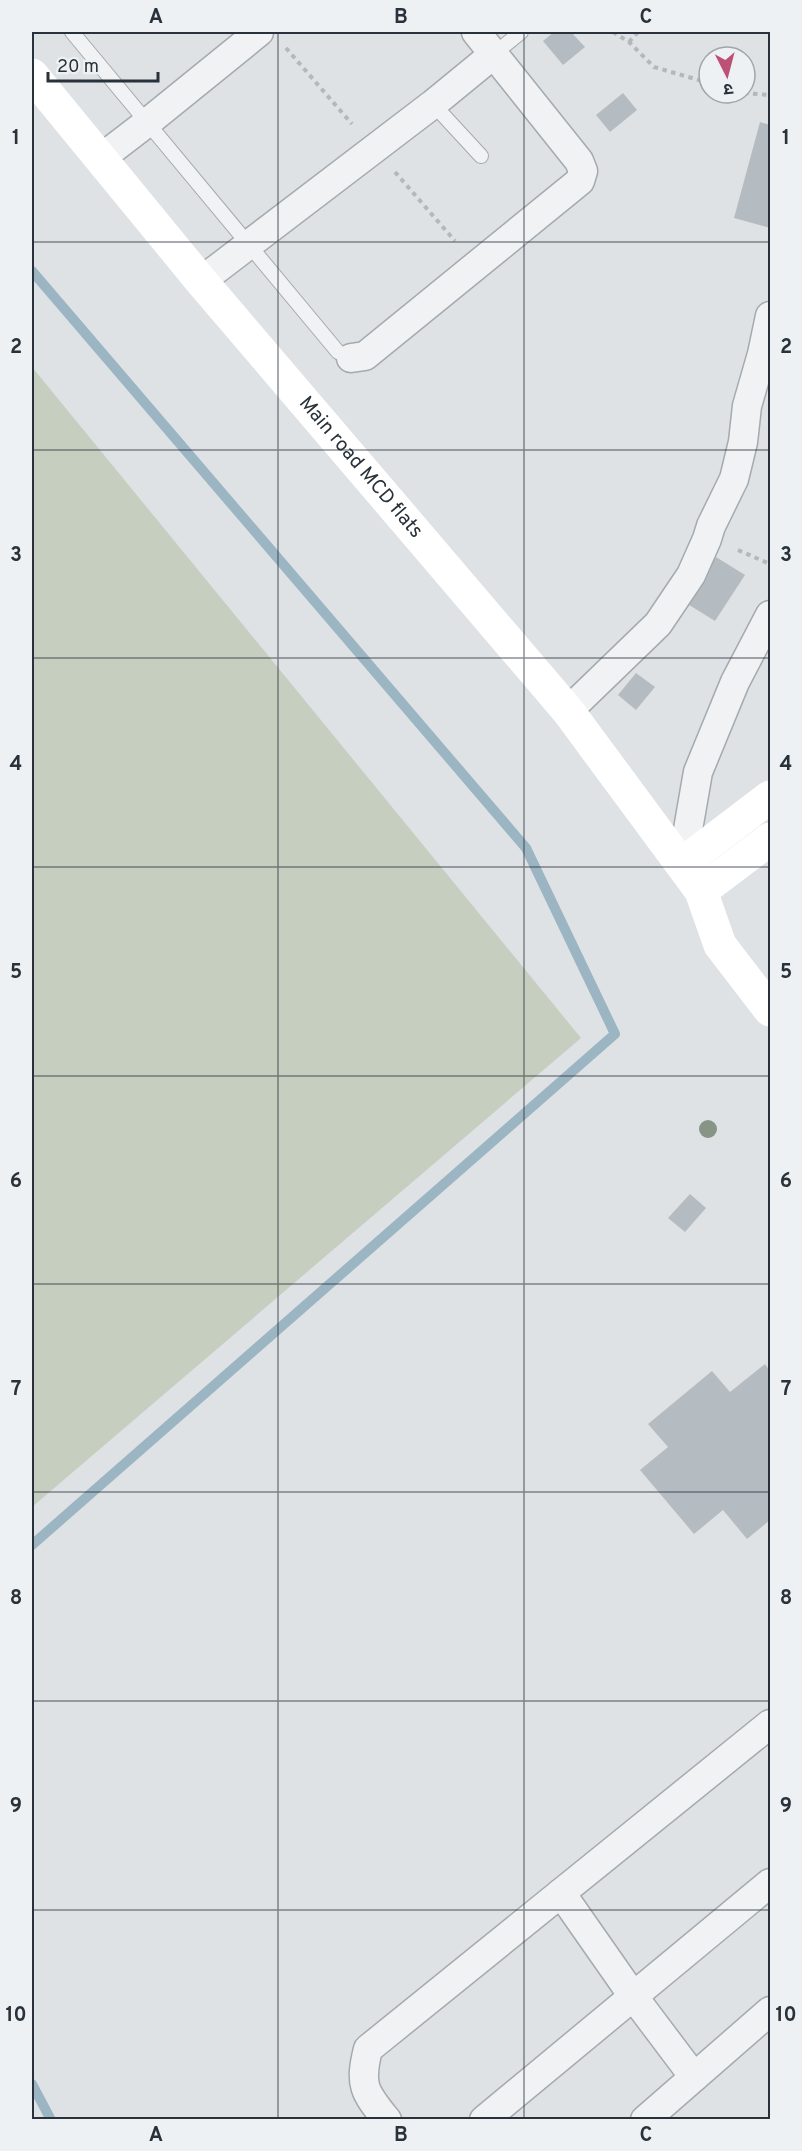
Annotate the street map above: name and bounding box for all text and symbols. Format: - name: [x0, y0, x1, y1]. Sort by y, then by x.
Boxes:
- text: A: [149, 5, 163, 31]
- text: B: [394, 5, 408, 31]
- text: C: [640, 5, 652, 31]
- scale bar: [48, 45, 158, 83]
- north arrow: [697, 45, 757, 105]
- text: 20 m: [57, 56, 99, 79]
- text: उ: [722, 77, 734, 98]
- text: 1: [12, 126, 20, 152]
- text: 1: [782, 126, 790, 152]
- text: 2: [10, 335, 22, 361]
- text: 2: [780, 335, 792, 361]
- street label: Main road MCD flats: [293, 391, 428, 544]
- text: 3: [10, 543, 22, 569]
- text: 3: [780, 543, 792, 569]
- text: 4: [10, 752, 22, 778]
- text: 4: [780, 752, 792, 778]
- text: 5: [10, 960, 22, 986]
- text: 5: [780, 960, 792, 986]
- text: 6: [10, 1169, 22, 1195]
- text: 6: [780, 1169, 792, 1195]
- text: 7: [11, 1377, 21, 1403]
- text: 7: [781, 1377, 791, 1403]
- text: 8: [10, 1586, 22, 1612]
- text: 8: [780, 1586, 792, 1612]
- text: 9: [10, 1794, 22, 1820]
- text: 9: [780, 1794, 792, 1820]
- text: 10: [5, 2003, 27, 2029]
- text: 10: [775, 2003, 797, 2029]
- text: A: [149, 2123, 163, 2149]
- text: B: [394, 2123, 408, 2149]
- text: C: [640, 2123, 652, 2149]

